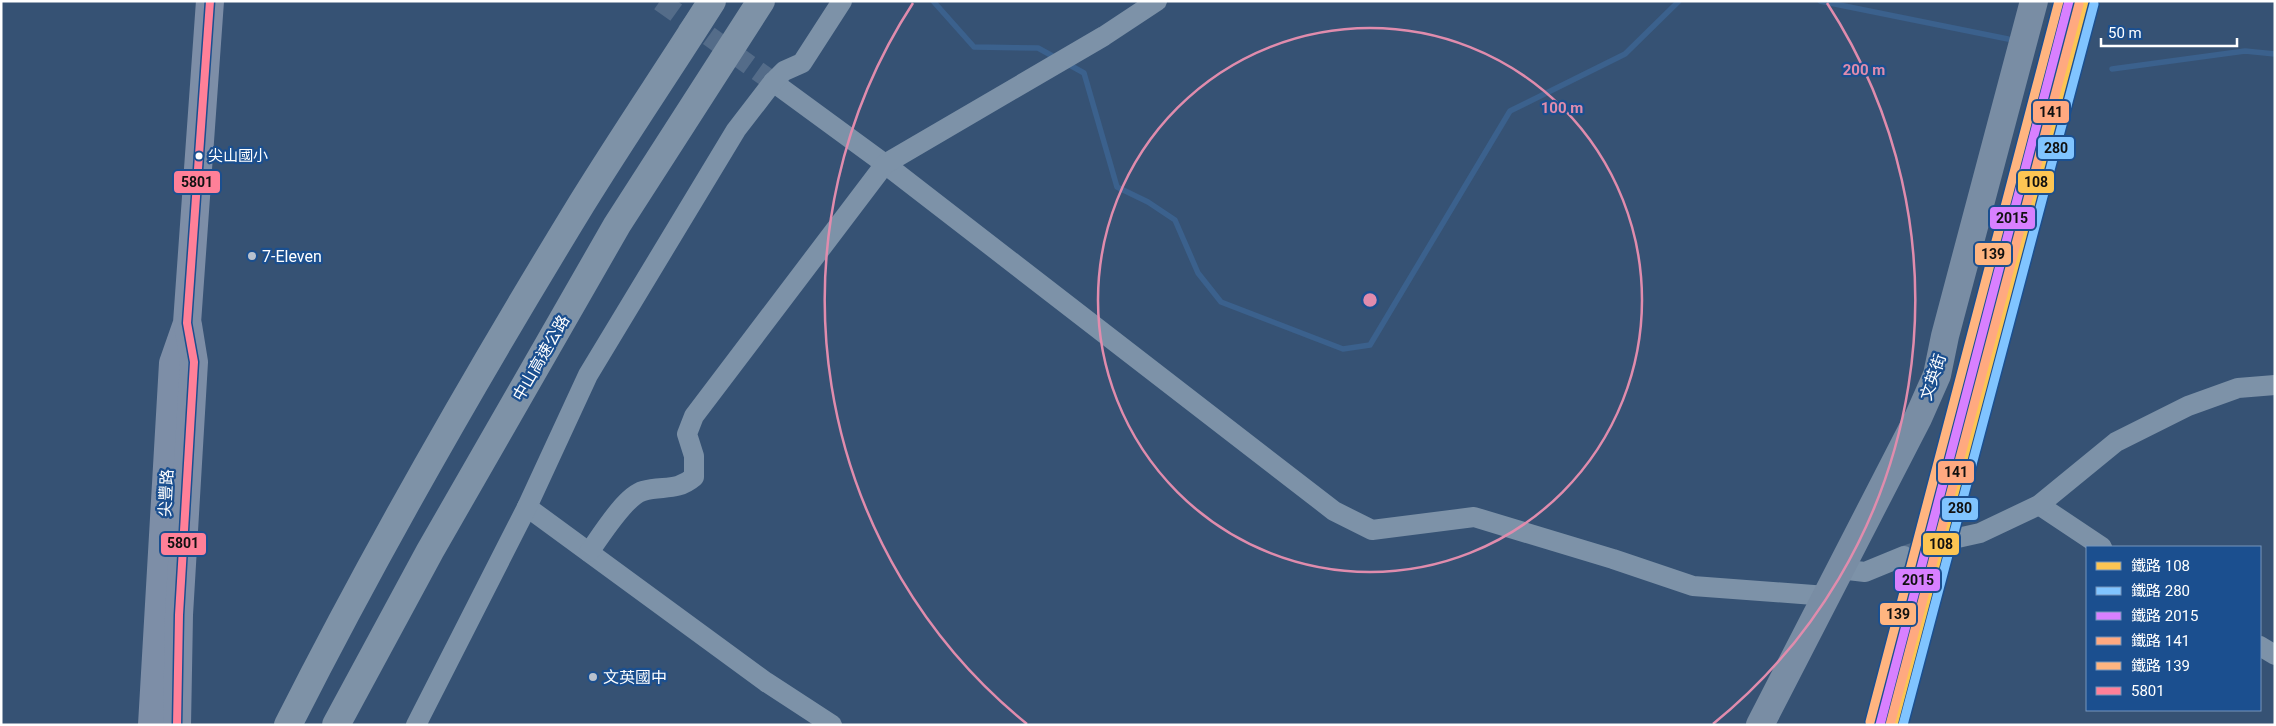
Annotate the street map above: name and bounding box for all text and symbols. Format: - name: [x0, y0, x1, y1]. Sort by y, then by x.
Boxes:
- scale bar: [2101, 15, 2237, 47]
- text: 50 m: [2108, 24, 2142, 42]
- text: 200 m: [1843, 61, 1885, 79]
- text: 100 m: [1541, 99, 1583, 117]
- line badge: 141: [2032, 100, 2070, 124]
- text: 141: [2039, 104, 2063, 120]
- line badge: 280: [2037, 136, 2075, 160]
- text: 280: [2044, 140, 2068, 156]
- place label: 尖山國小: [208, 147, 268, 165]
- marker: 尖山國小: [194, 151, 204, 161]
- line badge: 5801: [173, 170, 221, 194]
- line badge: 108: [2017, 170, 2055, 194]
- text: 5801: [181, 174, 213, 190]
- text: 108: [2024, 174, 2048, 190]
- line badge: 2015: [1989, 206, 2036, 230]
- text: 2015: [1996, 210, 2028, 226]
- line badge: 139: [1974, 242, 2012, 266]
- text: 139: [1981, 246, 2005, 262]
- place label: 7-Eleven: [262, 247, 322, 266]
- marker: 7-Eleven: [246, 250, 258, 262]
- centre of rings: [1361, 291, 1379, 309]
- street label: 中山高速公路: [509, 312, 573, 404]
- street label: 文英街: [1916, 351, 1950, 403]
- line badge: 141: [1937, 460, 1975, 484]
- text: 141: [1944, 464, 1968, 480]
- street label: 尖豐路: [155, 469, 177, 517]
- line badge: 280: [1941, 497, 1979, 521]
- text: 280: [1948, 500, 1972, 516]
- line badge: 5801: [160, 532, 207, 556]
- line badge: 108: [1922, 532, 1960, 556]
- text: 5801: [167, 535, 199, 551]
- text: 108: [1929, 536, 1953, 552]
- legend: [2086, 546, 2261, 711]
- text: 鐵路 108: [2131, 557, 2190, 575]
- line badge: 2015: [1894, 568, 1941, 592]
- text: 2015: [1902, 572, 1934, 588]
- text: 鐵路 280: [2131, 582, 2190, 600]
- line badge: 139: [1879, 602, 1917, 626]
- text: 139: [1886, 606, 1910, 622]
- text: 鐵路 2015: [2131, 607, 2198, 625]
- text: 鐵路 141: [2131, 632, 2190, 650]
- text: 鐵路 139: [2131, 657, 2190, 675]
- place label: 文英國中: [603, 668, 667, 687]
- marker: 文英國中: [587, 671, 599, 683]
- text: 5801: [2131, 682, 2165, 700]

